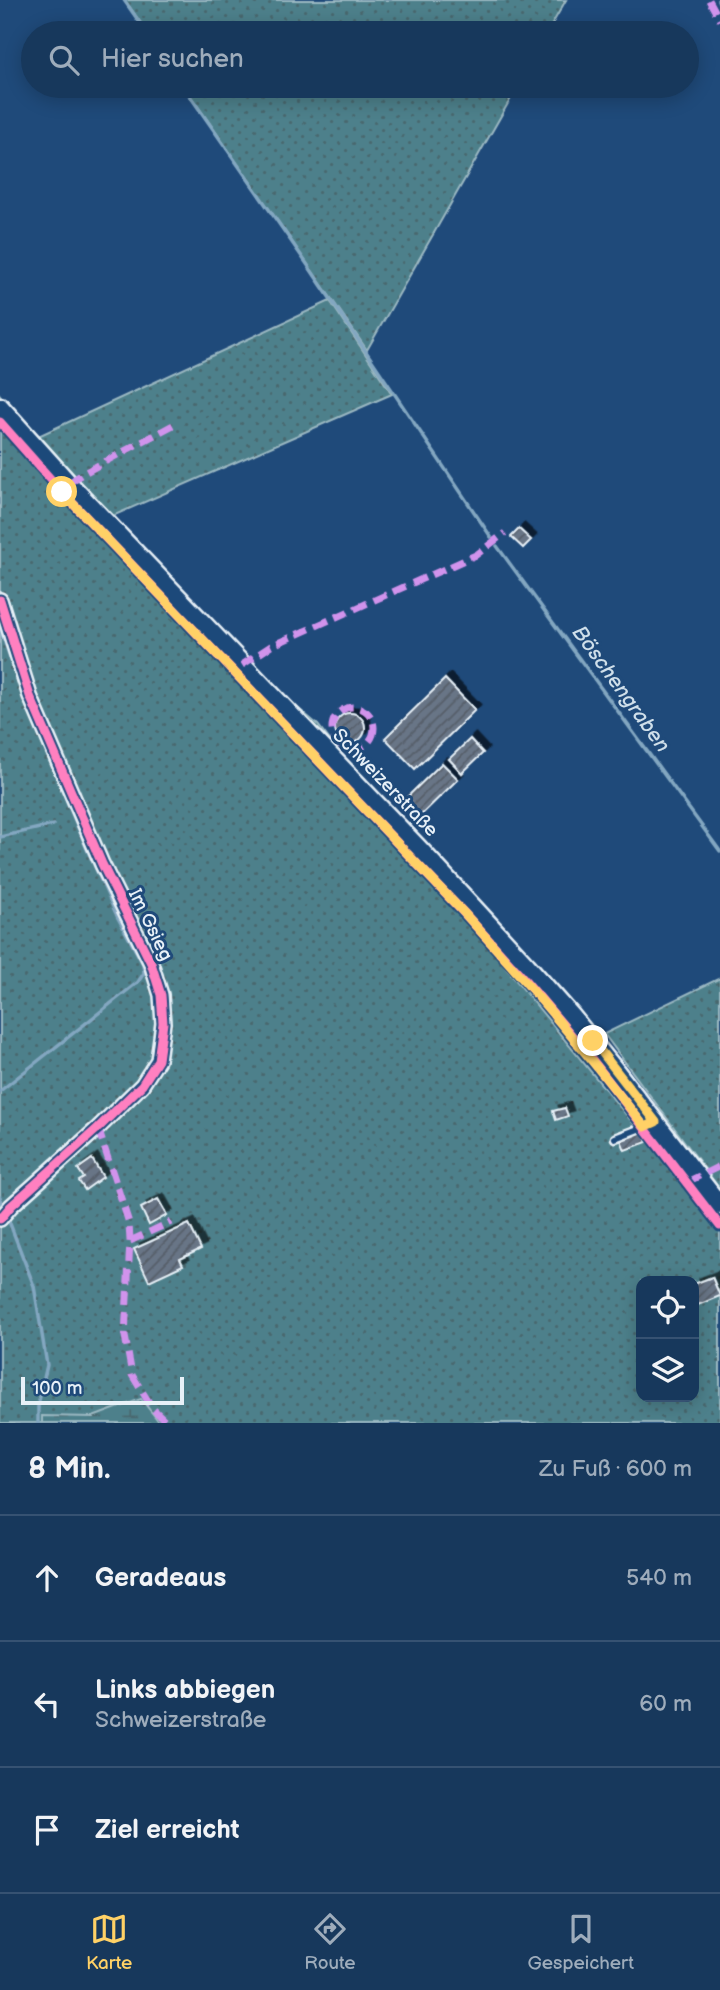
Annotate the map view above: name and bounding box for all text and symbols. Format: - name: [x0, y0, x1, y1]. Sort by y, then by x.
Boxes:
- search box: [21, 21, 699, 98]
- icon: search: [45, 41, 83, 79]
- text: Hier suchen: [101, 44, 244, 75]
- route start: [46, 476, 77, 507]
- water label: Böschengraben: [567, 621, 675, 757]
- street label: Schweizerstraße: [328, 724, 442, 842]
- street label: Im Gsieg: [123, 885, 177, 965]
- route end: [577, 1025, 608, 1056]
- map controls: [636, 1276, 699, 1402]
- button: locate: [636, 1276, 699, 1339]
- button: layers: [636, 1339, 699, 1402]
- scale bar: [21, 1374, 184, 1406]
- text: 100 m: [32, 1377, 83, 1400]
- text: 8 Min.: [28, 1451, 111, 1487]
- text: Zu Fuß · 600 m: [539, 1455, 692, 1483]
- icon: ahead: [28, 1559, 66, 1597]
- text: Geradeaus: [95, 1563, 226, 1594]
- text: 540 m: [626, 1564, 692, 1592]
- text: Links abbiegen: [95, 1675, 275, 1706]
- icon: left: [28, 1685, 66, 1723]
- text: 60 m: [639, 1690, 692, 1718]
- text: Schweizerstraße: [95, 1706, 266, 1734]
- icon: arrive: [28, 1811, 66, 1849]
- text: Ziel erreicht: [95, 1815, 239, 1846]
- tab: Karte: [86, 1910, 132, 1975]
- tab: Route: [304, 1910, 356, 1975]
- tab: Gespeichert: [528, 1910, 634, 1975]

